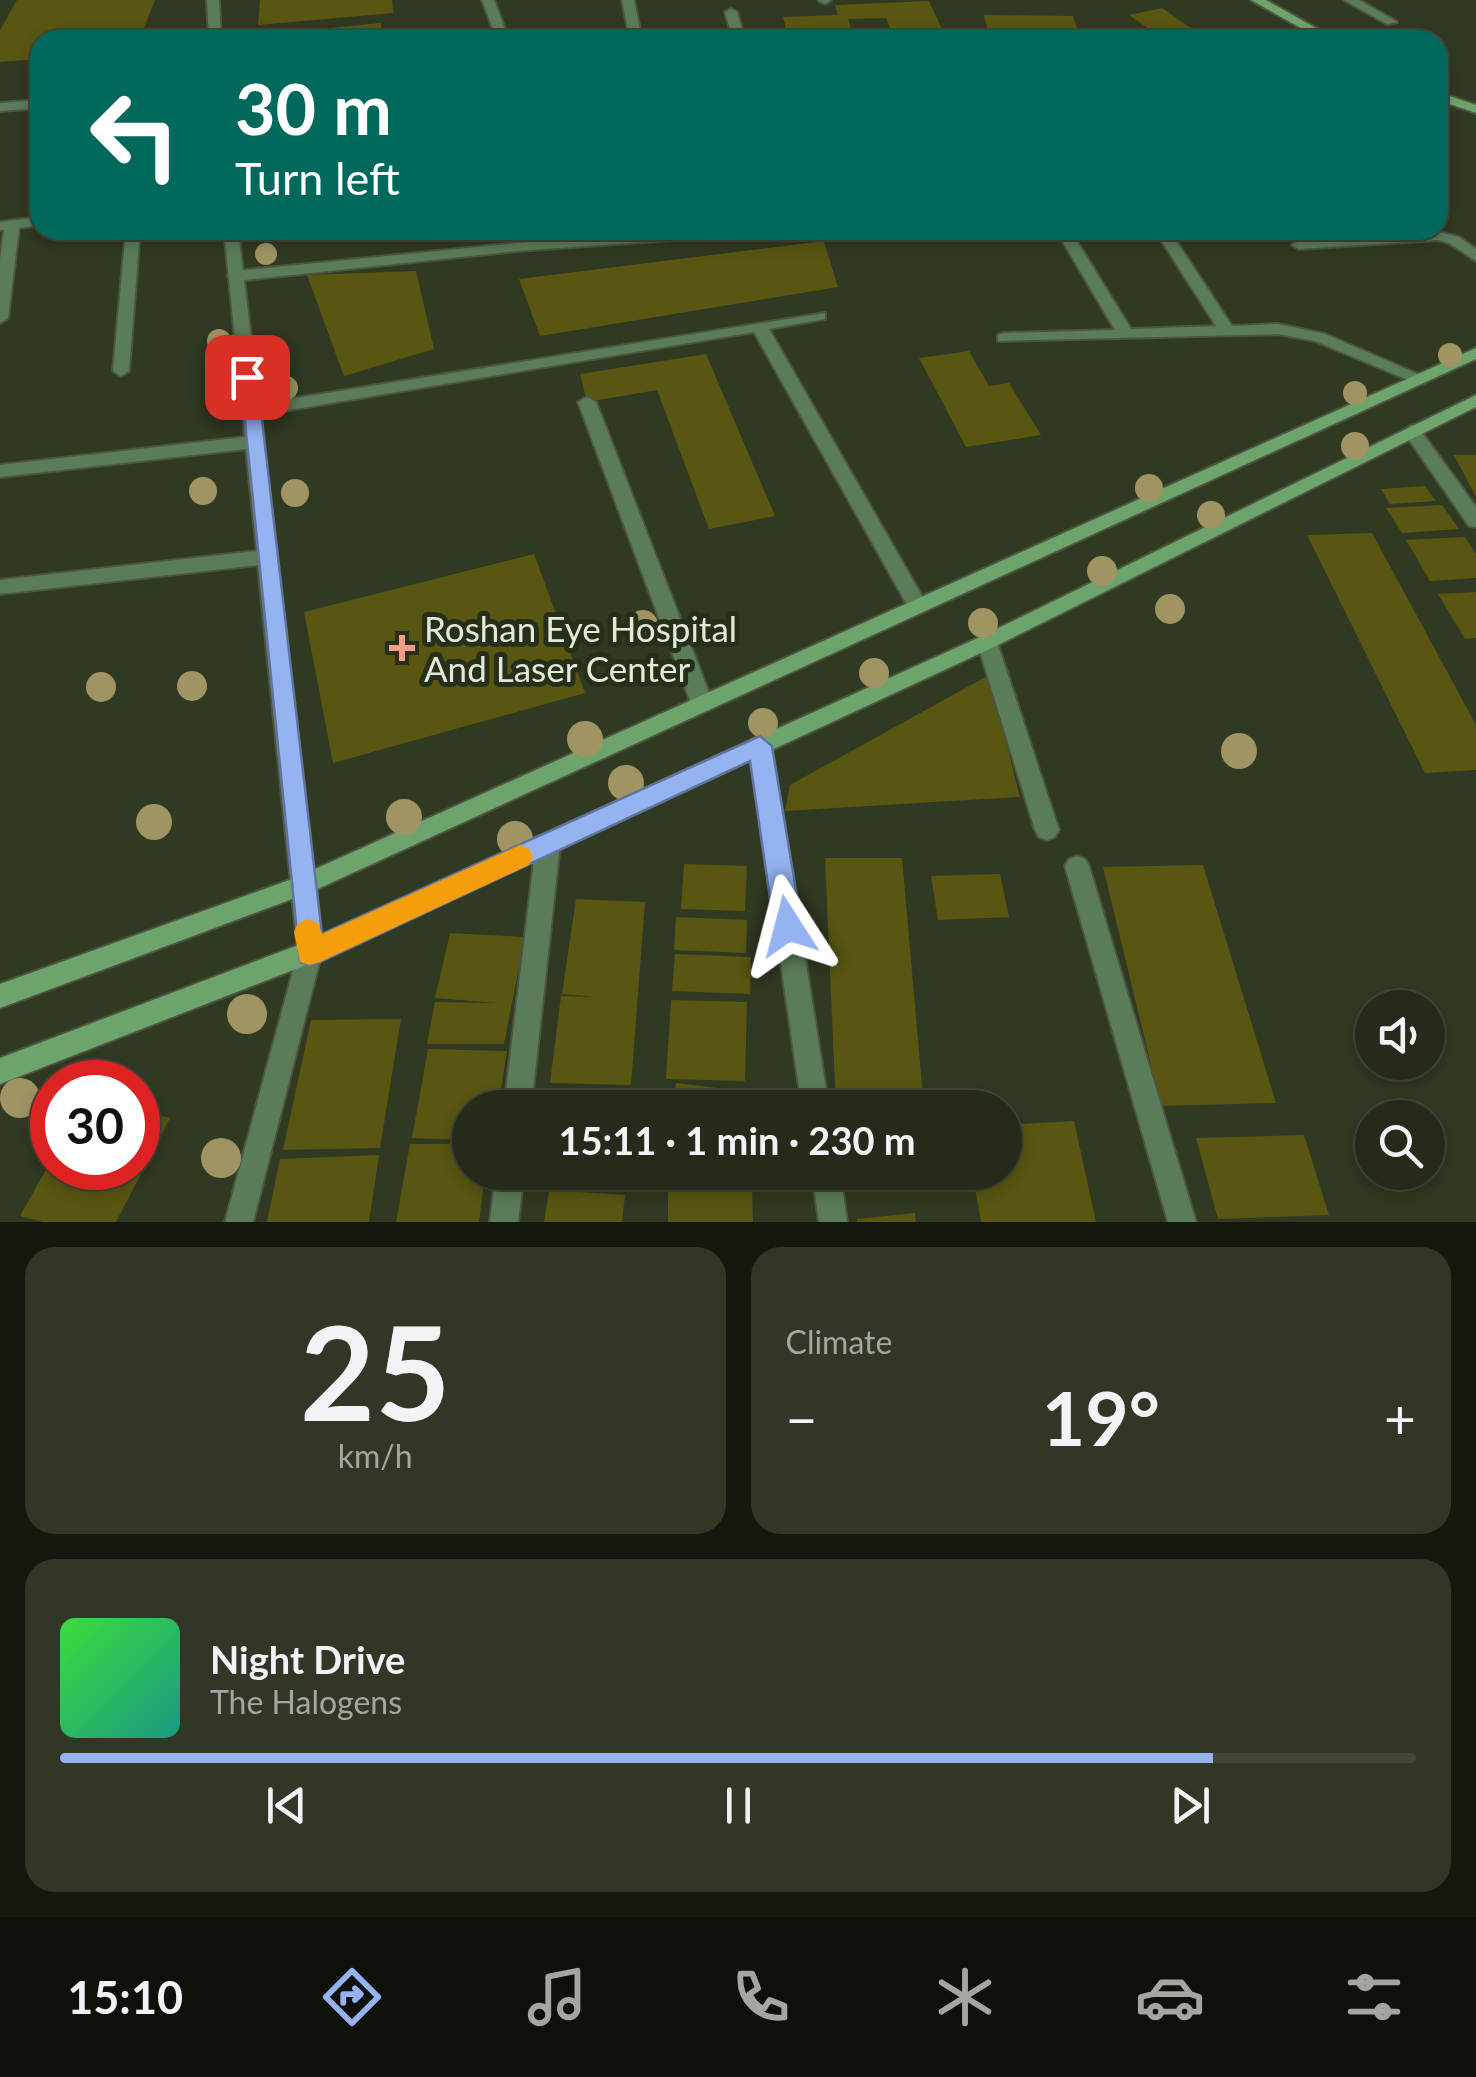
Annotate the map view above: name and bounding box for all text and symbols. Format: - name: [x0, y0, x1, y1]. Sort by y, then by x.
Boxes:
- text: 30 m: [235, 66, 392, 150]
- icon: left: [70, 70, 200, 200]
- text: Turn left: [235, 151, 400, 205]
- pin: [205, 335, 290, 420]
- icon: arrive: [220, 350, 275, 405]
- place label: Roshan Eye Hospital And Laser Center: [424, 607, 737, 689]
- marker: Roshan Eye Hospital And Laser Center: [389, 635, 415, 661]
- position arrow: [736, 874, 840, 978]
- map controls: [1355, 990, 1445, 1190]
- button: sound: [1355, 990, 1445, 1080]
- speed limit sign: 30: [30, 1060, 160, 1190]
- button: search: [1355, 1100, 1445, 1190]
- text: 15:11 · 1 min · 230 m: [558, 1117, 916, 1163]
- text: 25: [300, 1293, 451, 1449]
- text: Climate: [786, 1322, 892, 1361]
- text: 19°: [1042, 1372, 1160, 1462]
- text: −: [786, 1385, 817, 1451]
- text: +: [1384, 1385, 1416, 1451]
- text: km/h: [338, 1436, 413, 1475]
- text: Night Drive: [210, 1636, 405, 1682]
- text: The Halogens: [210, 1682, 402, 1721]
- icon: previous: [259, 1778, 314, 1833]
- icon: pause: [711, 1778, 766, 1833]
- icon: next: [1163, 1778, 1218, 1833]
- icon: directions: [317, 1962, 387, 2032]
- icon: music: [522, 1962, 592, 2032]
- icon: phone: [726, 1962, 796, 2032]
- icon: climate: [930, 1962, 1000, 2032]
- icon: car: [1135, 1962, 1205, 2032]
- icon: filters: [1339, 1962, 1409, 2032]
- text: 15:10: [67, 1970, 183, 2024]

